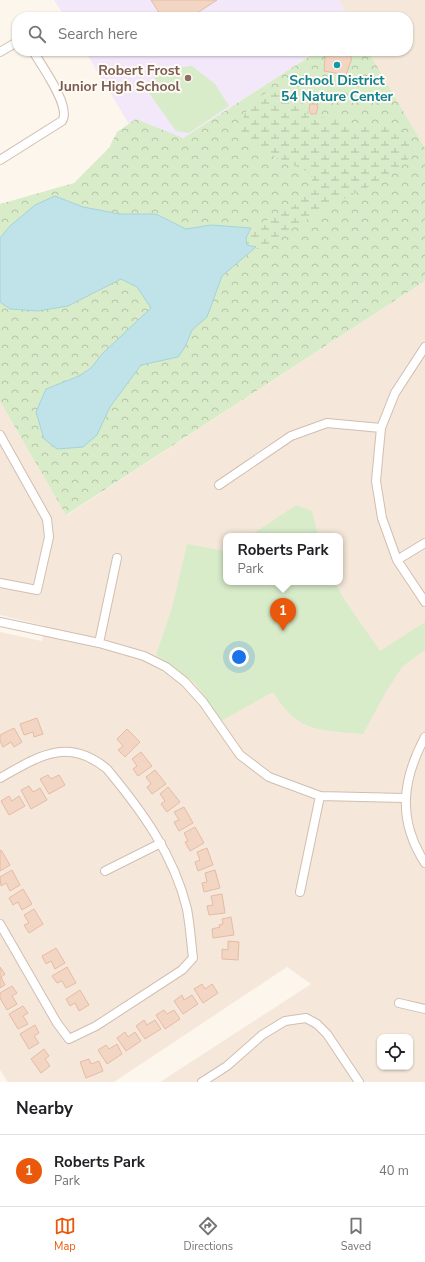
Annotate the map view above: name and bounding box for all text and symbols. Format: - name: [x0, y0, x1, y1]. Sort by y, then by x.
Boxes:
- search box: [12, 12, 413, 56]
- icon: search: [26, 23, 48, 45]
- text: Search here: [58, 24, 138, 44]
- marker: School District 54 Nature Center: [332, 60, 342, 70]
- place label: Robert Frost Junior High School: [58, 61, 181, 96]
- place label: School District 54 Nature Center: [281, 71, 394, 106]
- marker: Robert Frost Junior High School: [183, 73, 193, 83]
- popup: [223, 533, 343, 585]
- text: Roberts Park: [238, 540, 328, 560]
- text: Park: [238, 560, 264, 578]
- pin: 1: [270, 598, 296, 631]
- your location: [229, 647, 249, 667]
- map controls: [377, 1034, 413, 1070]
- button: locate: [377, 1034, 413, 1070]
- text: Nearby: [16, 1097, 73, 1120]
- text: Roberts Park: [54, 1152, 145, 1172]
- text: 1: [25, 1162, 33, 1180]
- text: 40 m: [379, 1162, 409, 1180]
- text: Park: [54, 1172, 80, 1190]
- tab: Map: [54, 1215, 76, 1254]
- tab: Directions: [184, 1215, 233, 1254]
- tab: Saved: [341, 1215, 371, 1254]

